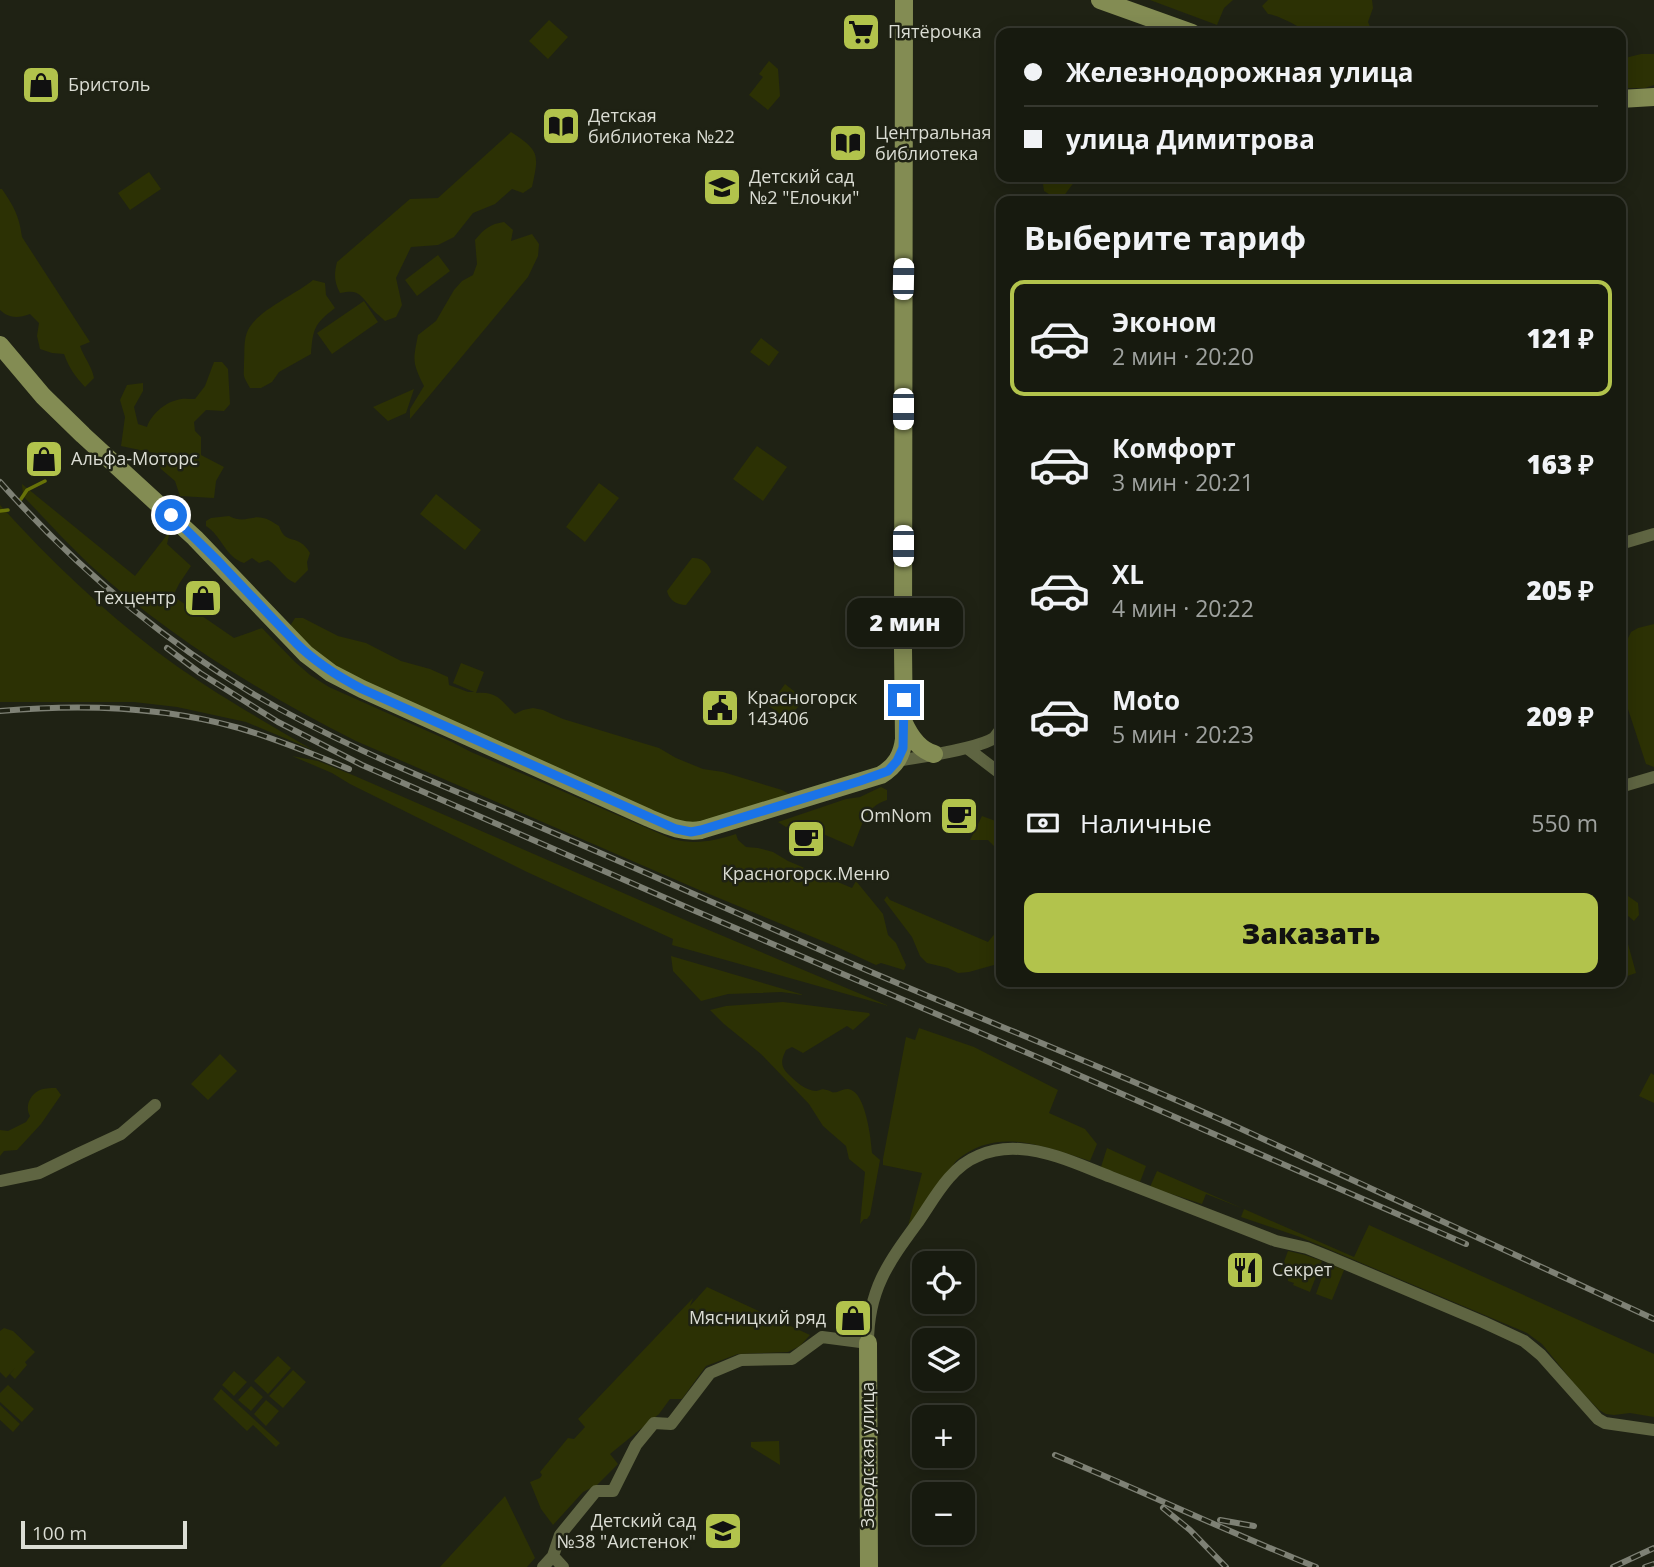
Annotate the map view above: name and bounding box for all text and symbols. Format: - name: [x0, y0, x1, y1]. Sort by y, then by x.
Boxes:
- supermarket icon: Пятёрочка: [840, 11, 882, 53]
- place label: Пятёрочка: [888, 19, 982, 43]
- text: Железнодорожная улица: [1066, 54, 1413, 90]
- shop icon: Бристоль: [20, 64, 62, 106]
- place label: Бристоль: [68, 72, 150, 96]
- place label: Детская библиотека №22: [588, 103, 735, 148]
- library icon: Детская библиотека №22: [540, 105, 582, 147]
- place label: Центральная библиотека: [875, 120, 992, 165]
- text: улица Димитрова: [1066, 121, 1315, 157]
- library icon: Центральная библиотека: [827, 122, 869, 164]
- place label: Детский сад №2 "Елочки": [749, 164, 859, 209]
- school or university icon: Детский сад №2 "Елочки": [701, 166, 743, 208]
- text: Выберите тариф: [1024, 216, 1306, 259]
- car: [893, 258, 914, 300]
- text: Эконом: [1112, 304, 1217, 340]
- icon: car: [1028, 307, 1091, 370]
- text: 121 ₽: [1526, 320, 1594, 356]
- text: 2 мин · 20:20: [1112, 340, 1254, 372]
- car: [893, 388, 914, 430]
- text: Комфорт: [1112, 430, 1236, 466]
- icon: car: [1028, 433, 1091, 496]
- shop icon: Альфа-Моторс: [23, 438, 65, 480]
- place label: Альфа-Моторс: [71, 446, 198, 470]
- text: 163 ₽: [1526, 446, 1594, 482]
- text: 3 мин · 20:21: [1112, 466, 1254, 498]
- route start: [155, 499, 187, 531]
- car: [893, 525, 914, 567]
- text: XL: [1112, 556, 1144, 592]
- icon: car: [1028, 559, 1091, 622]
- text: 205 ₽: [1526, 572, 1594, 608]
- shop icon: Техцентр: [182, 577, 224, 619]
- place label: Техцентр: [94, 585, 176, 609]
- text: 4 мин · 20:22: [1112, 592, 1254, 624]
- callout: 2 мин: [846, 598, 962, 648]
- text: 2 мин: [870, 606, 940, 638]
- text: Moto: [1112, 682, 1180, 718]
- route end: [888, 684, 920, 716]
- place label: Красногорск 143406: [747, 685, 858, 730]
- icon: car: [1028, 685, 1091, 748]
- public building icon: Красногорск 143406: [699, 687, 741, 729]
- text: 209 ₽: [1526, 698, 1594, 734]
- text: 5 мин · 20:23: [1112, 718, 1254, 750]
- cafe icon: OmNom: [938, 795, 980, 837]
- place label: OmNom: [860, 803, 932, 827]
- icon: cash: [1024, 804, 1062, 842]
- text: Наличные: [1080, 805, 1212, 841]
- text: 550 m: [1531, 807, 1598, 839]
- cafe icon: Красногорск.Меню: [785, 818, 827, 860]
- place label: Красногорск.Меню: [722, 861, 890, 885]
- button: Заказать: [1024, 893, 1598, 973]
- restaurant icon: Секрет: [1224, 1249, 1266, 1291]
- map controls: [912, 1251, 975, 1545]
- button: locate: [912, 1251, 975, 1314]
- place label: Секрет: [1272, 1257, 1333, 1281]
- shop icon: Мясницкий ряд: [832, 1297, 874, 1339]
- place label: Мясницкий ряд: [689, 1305, 826, 1329]
- button: layers: [912, 1328, 975, 1391]
- street label: Заводская улица: [855, 1382, 879, 1528]
- button: +: [912, 1405, 975, 1468]
- button: −: [912, 1482, 975, 1545]
- place label: Детский сад №38 "Аистенок": [557, 1508, 696, 1553]
- school or university icon: Детский сад №38 "Аистенок": [702, 1510, 744, 1552]
- scale bar: [21, 1518, 187, 1550]
- text: 100 m: [32, 1520, 87, 1546]

